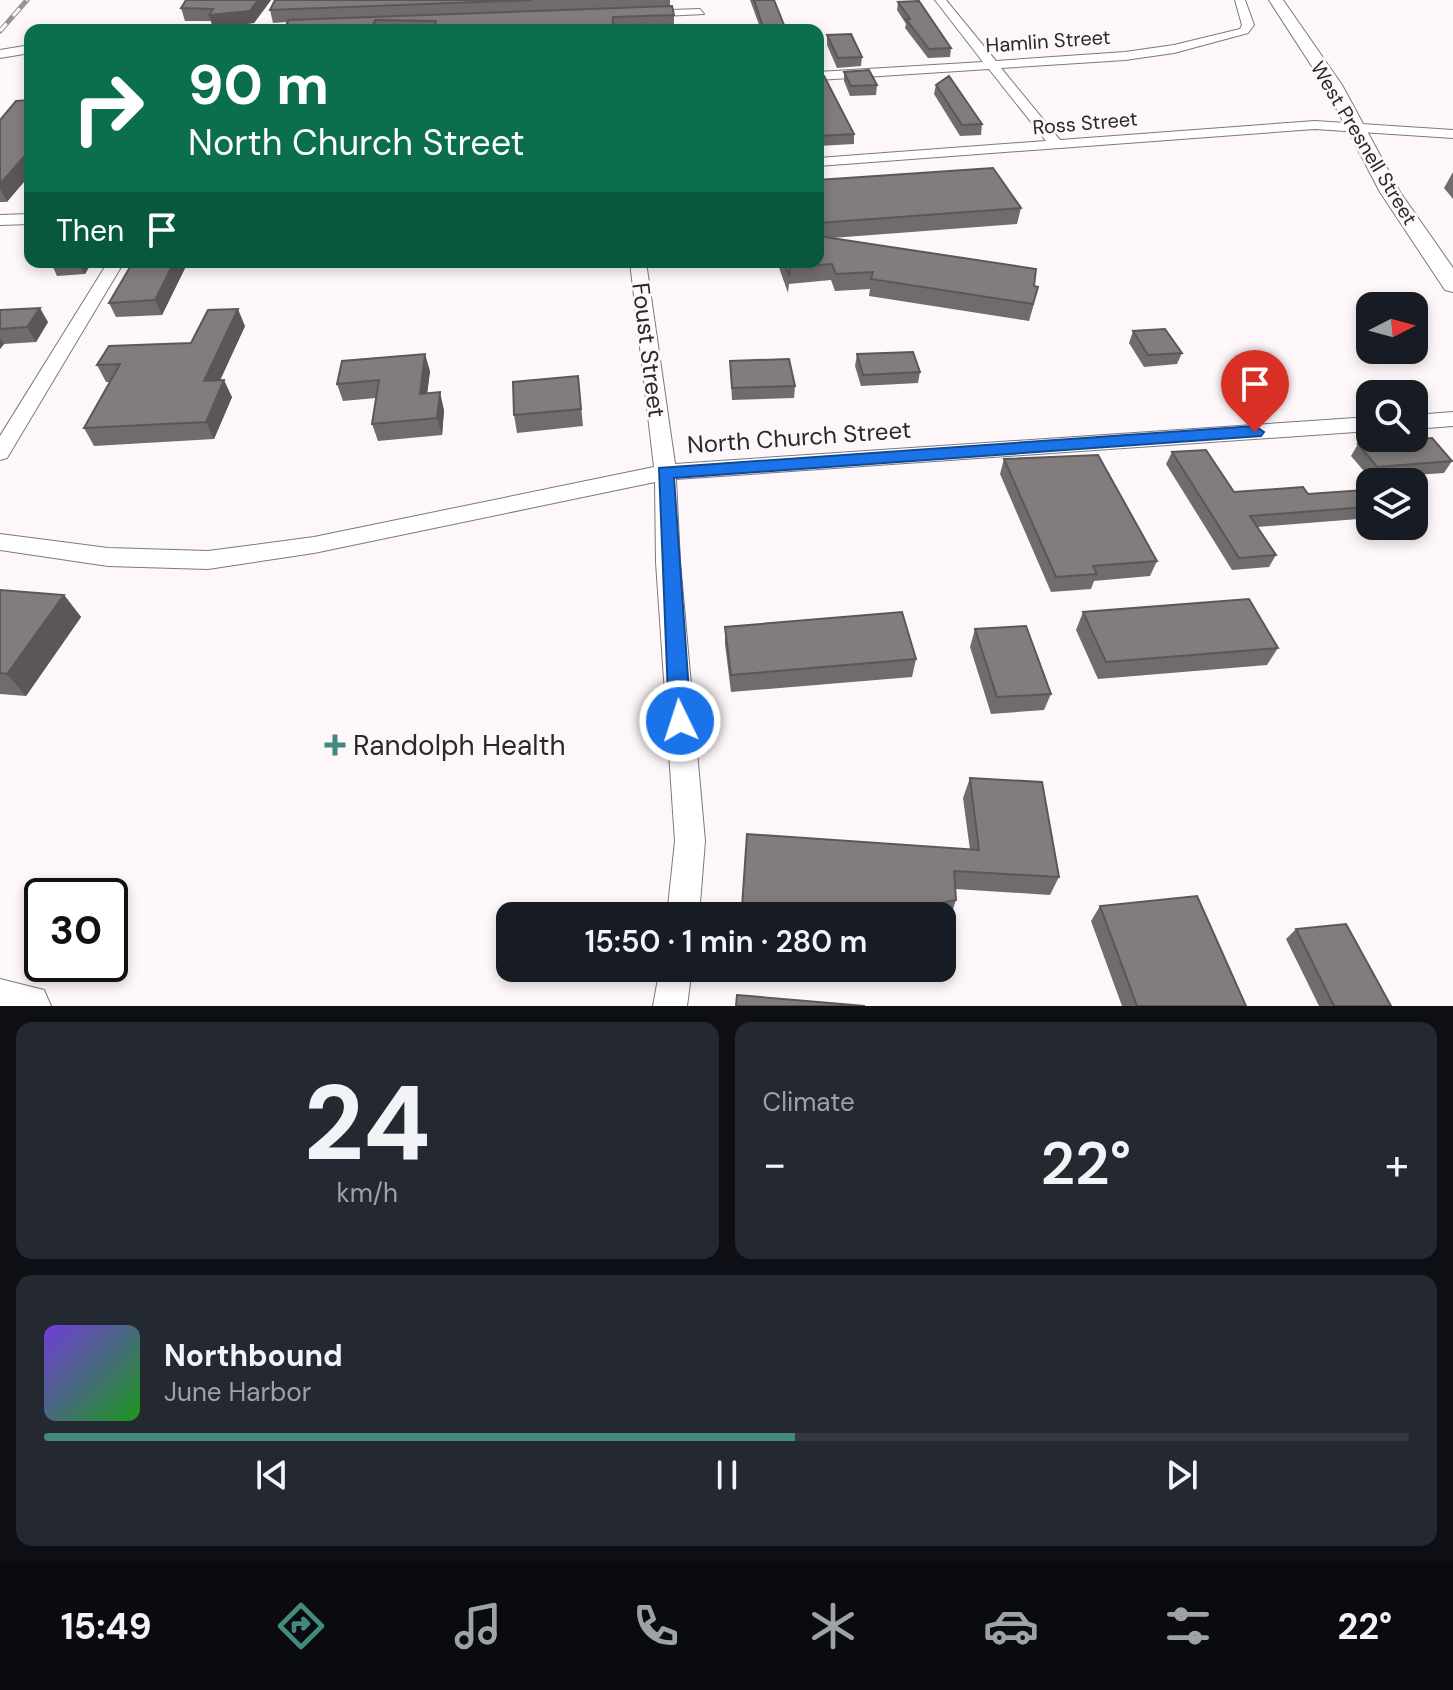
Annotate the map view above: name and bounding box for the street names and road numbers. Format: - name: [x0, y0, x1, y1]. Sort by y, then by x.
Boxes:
- street label: Hamlin Street: [985, 24, 1111, 58]
- street label: West Presnell Street: [1305, 56, 1423, 230]
- street label: Ross Street: [1031, 105, 1139, 141]
- street label: Foust Street: [625, 281, 673, 419]
- street label: North Church Street: [686, 414, 912, 460]

